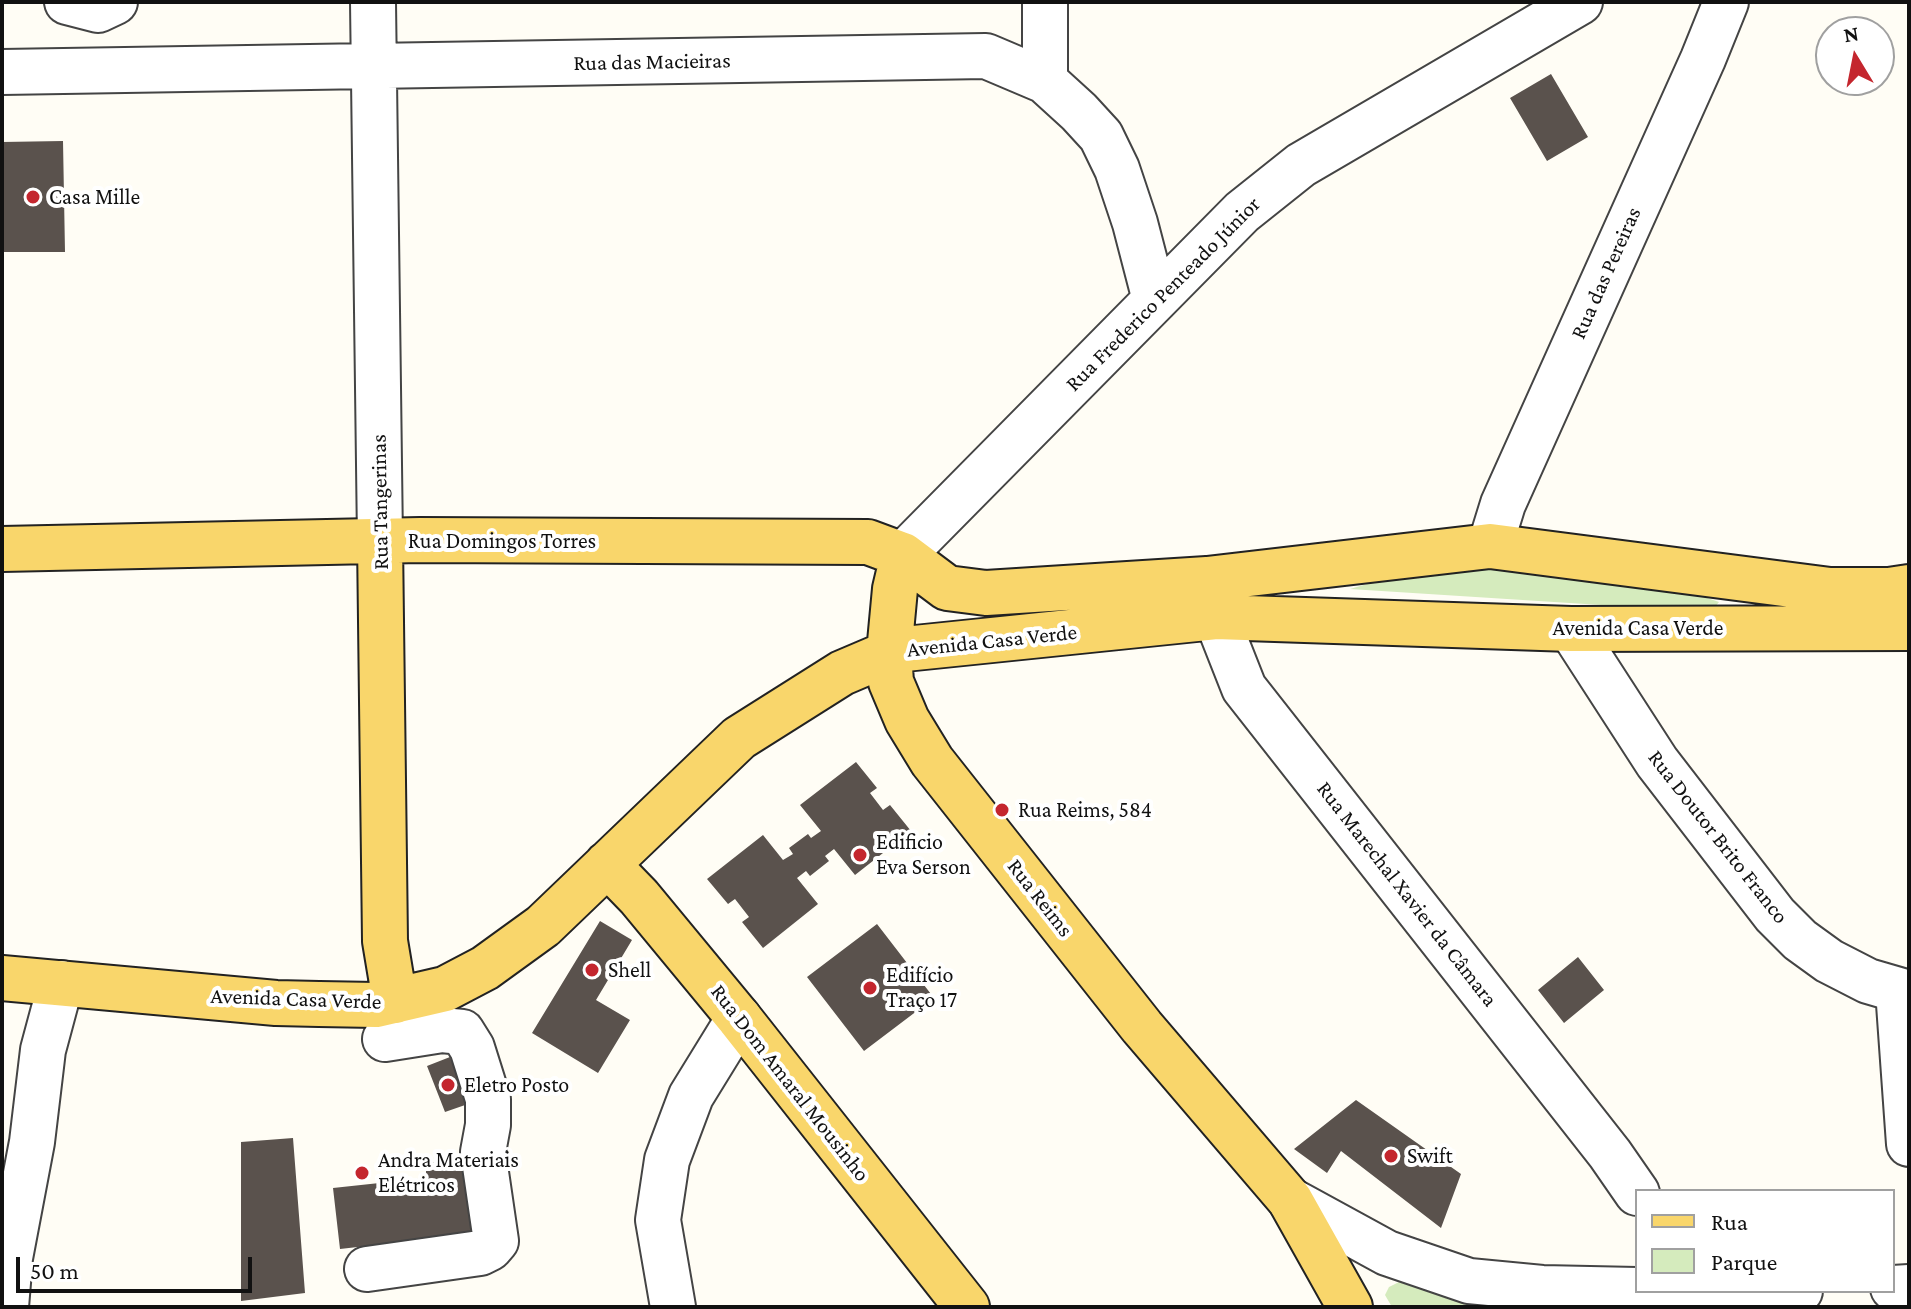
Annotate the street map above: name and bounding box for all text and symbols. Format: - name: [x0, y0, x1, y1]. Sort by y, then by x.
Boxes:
- north arrow: [1815, 16, 1895, 96]
- text: N: [1842, 20, 1861, 47]
- street label: Rua das Macieiras: [573, 47, 731, 77]
- place label: Casa Mille: [49, 184, 140, 210]
- marker: Casa Mille: [24, 188, 42, 206]
- street label: Rua Frederico Penteado Júnior: [1060, 191, 1266, 397]
- street label: Rua das Pereiras: [1565, 203, 1647, 343]
- street label: Rua Tangerinas: [366, 434, 394, 570]
- street label: Rua Domingos Torres: [408, 528, 596, 554]
- street label: Avenida Casa Verde: [1553, 615, 1723, 641]
- street label: Avenida Casa Verde: [906, 619, 1078, 663]
- street label: Rua Doutor Brito Franco: [1642, 745, 1794, 929]
- street label: Rua Marechal Xavier da Câmara: [1311, 776, 1503, 1012]
- place label: Rua Reims, 584: [1018, 797, 1152, 823]
- marker: Rua Reims, 584: [993, 801, 1011, 819]
- place label: Edificio Eva Serson: [876, 829, 971, 880]
- marker: Edificio Eva Serson: [851, 846, 869, 864]
- street label: Rua Reims: [1001, 854, 1079, 942]
- place label: Shell: [608, 957, 651, 983]
- marker: Shell: [583, 961, 601, 979]
- place label: Edifício Traço 17: [886, 962, 957, 1014]
- street label: Rua Dom Amaral Mousinho: [705, 979, 875, 1187]
- marker: Edifício Traço 17: [861, 979, 879, 997]
- street label: Avenida Casa Verde: [210, 983, 382, 1015]
- place label: Eletro Posto: [464, 1072, 569, 1098]
- marker: Eletro Posto: [439, 1076, 457, 1094]
- place label: Swift: [1407, 1143, 1453, 1169]
- place label: Andra Materiais Elétricos: [378, 1147, 519, 1198]
- marker: Swift: [1382, 1147, 1400, 1165]
- marker: Andra Materiais Elétricos: [353, 1164, 371, 1182]
- legend: [1635, 1189, 1895, 1293]
- text: Rua: [1711, 1208, 1748, 1235]
- scale bar: [20, 1241, 256, 1291]
- text: Parque: [1711, 1248, 1777, 1275]
- text: 50 m: [30, 1257, 79, 1284]

